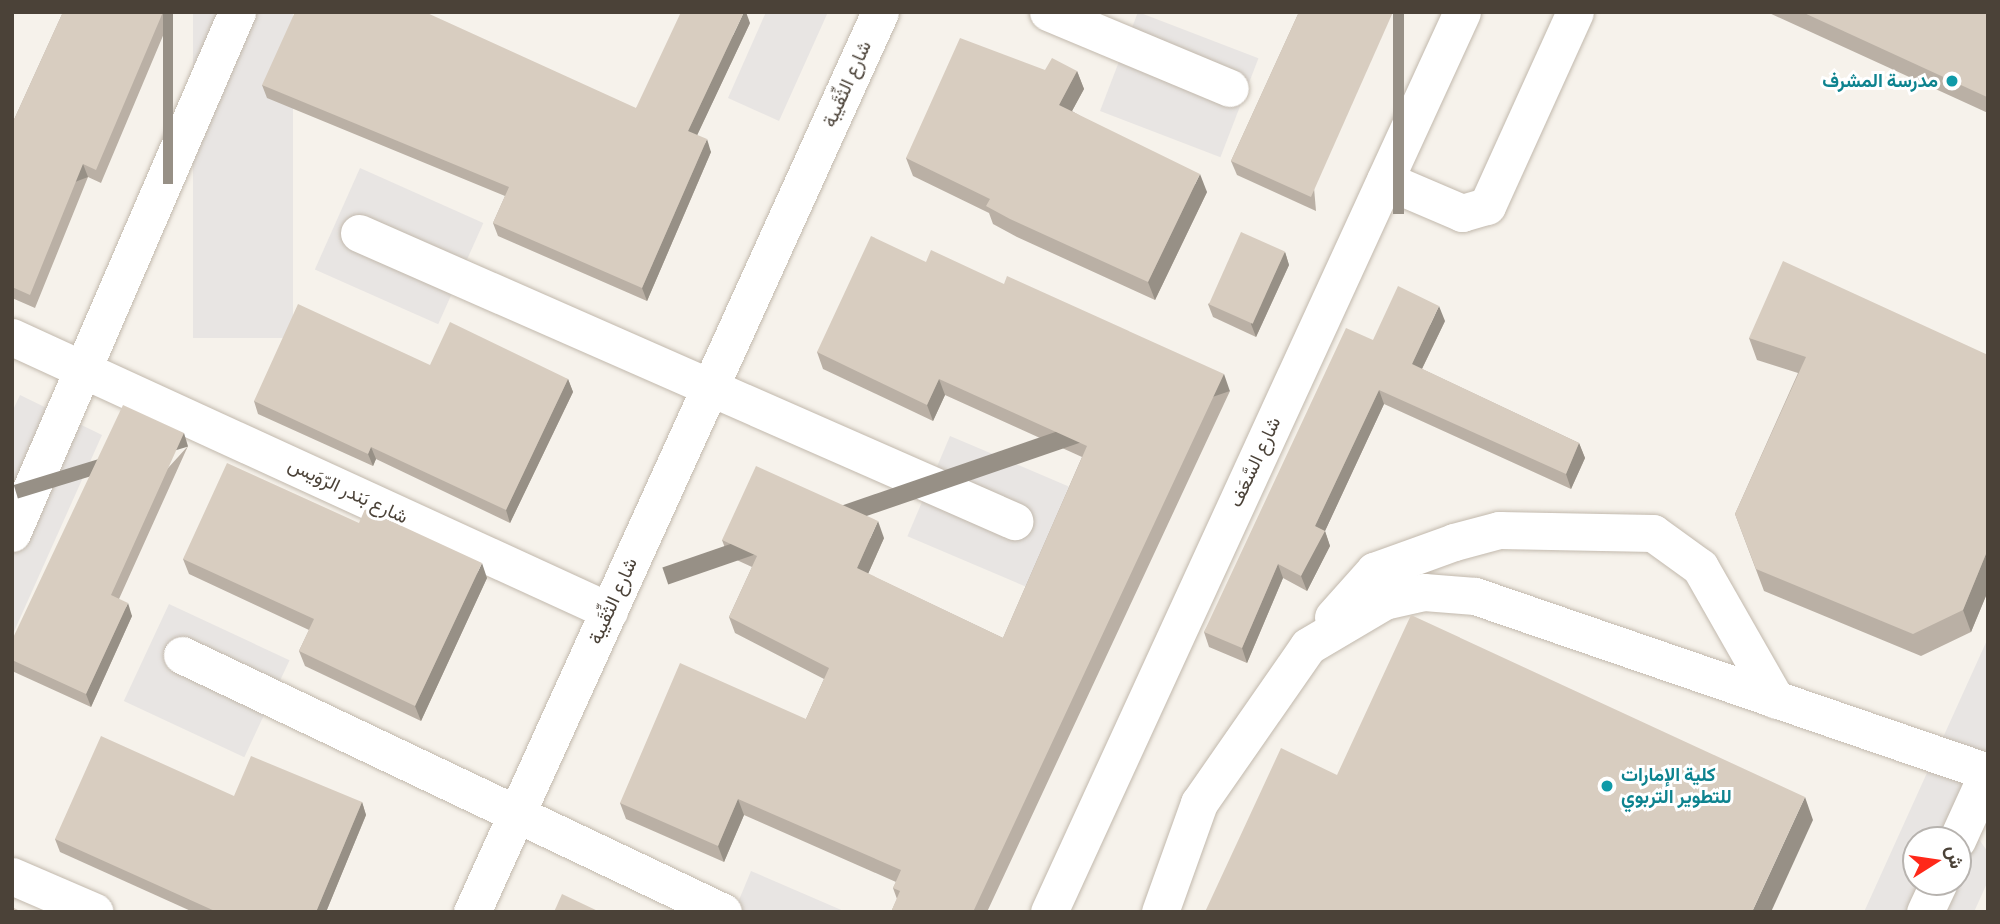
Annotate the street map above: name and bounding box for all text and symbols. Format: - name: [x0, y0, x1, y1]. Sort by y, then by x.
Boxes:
- street label: شارع الثِّقَيبة: [818, 37, 876, 131]
- place label: مدرسة المشرف: [1822, 70, 1938, 92]
- marker: مدرسة المشرف: [1944, 73, 1960, 89]
- street label: شارع السَّعَف: [1224, 413, 1286, 511]
- street label: شارع بَندر الرّوَيس: [284, 453, 412, 529]
- street label: شارع الثِّقَيبة: [584, 554, 642, 648]
- place label: كلية الإمارات للتطوير التربوي: [1621, 764, 1732, 808]
- marker: كلية الإمارات للتطوير التربوي: [1599, 778, 1615, 794]
- north arrow: [1902, 826, 1972, 896]
- text: ش: [1941, 843, 1970, 871]

